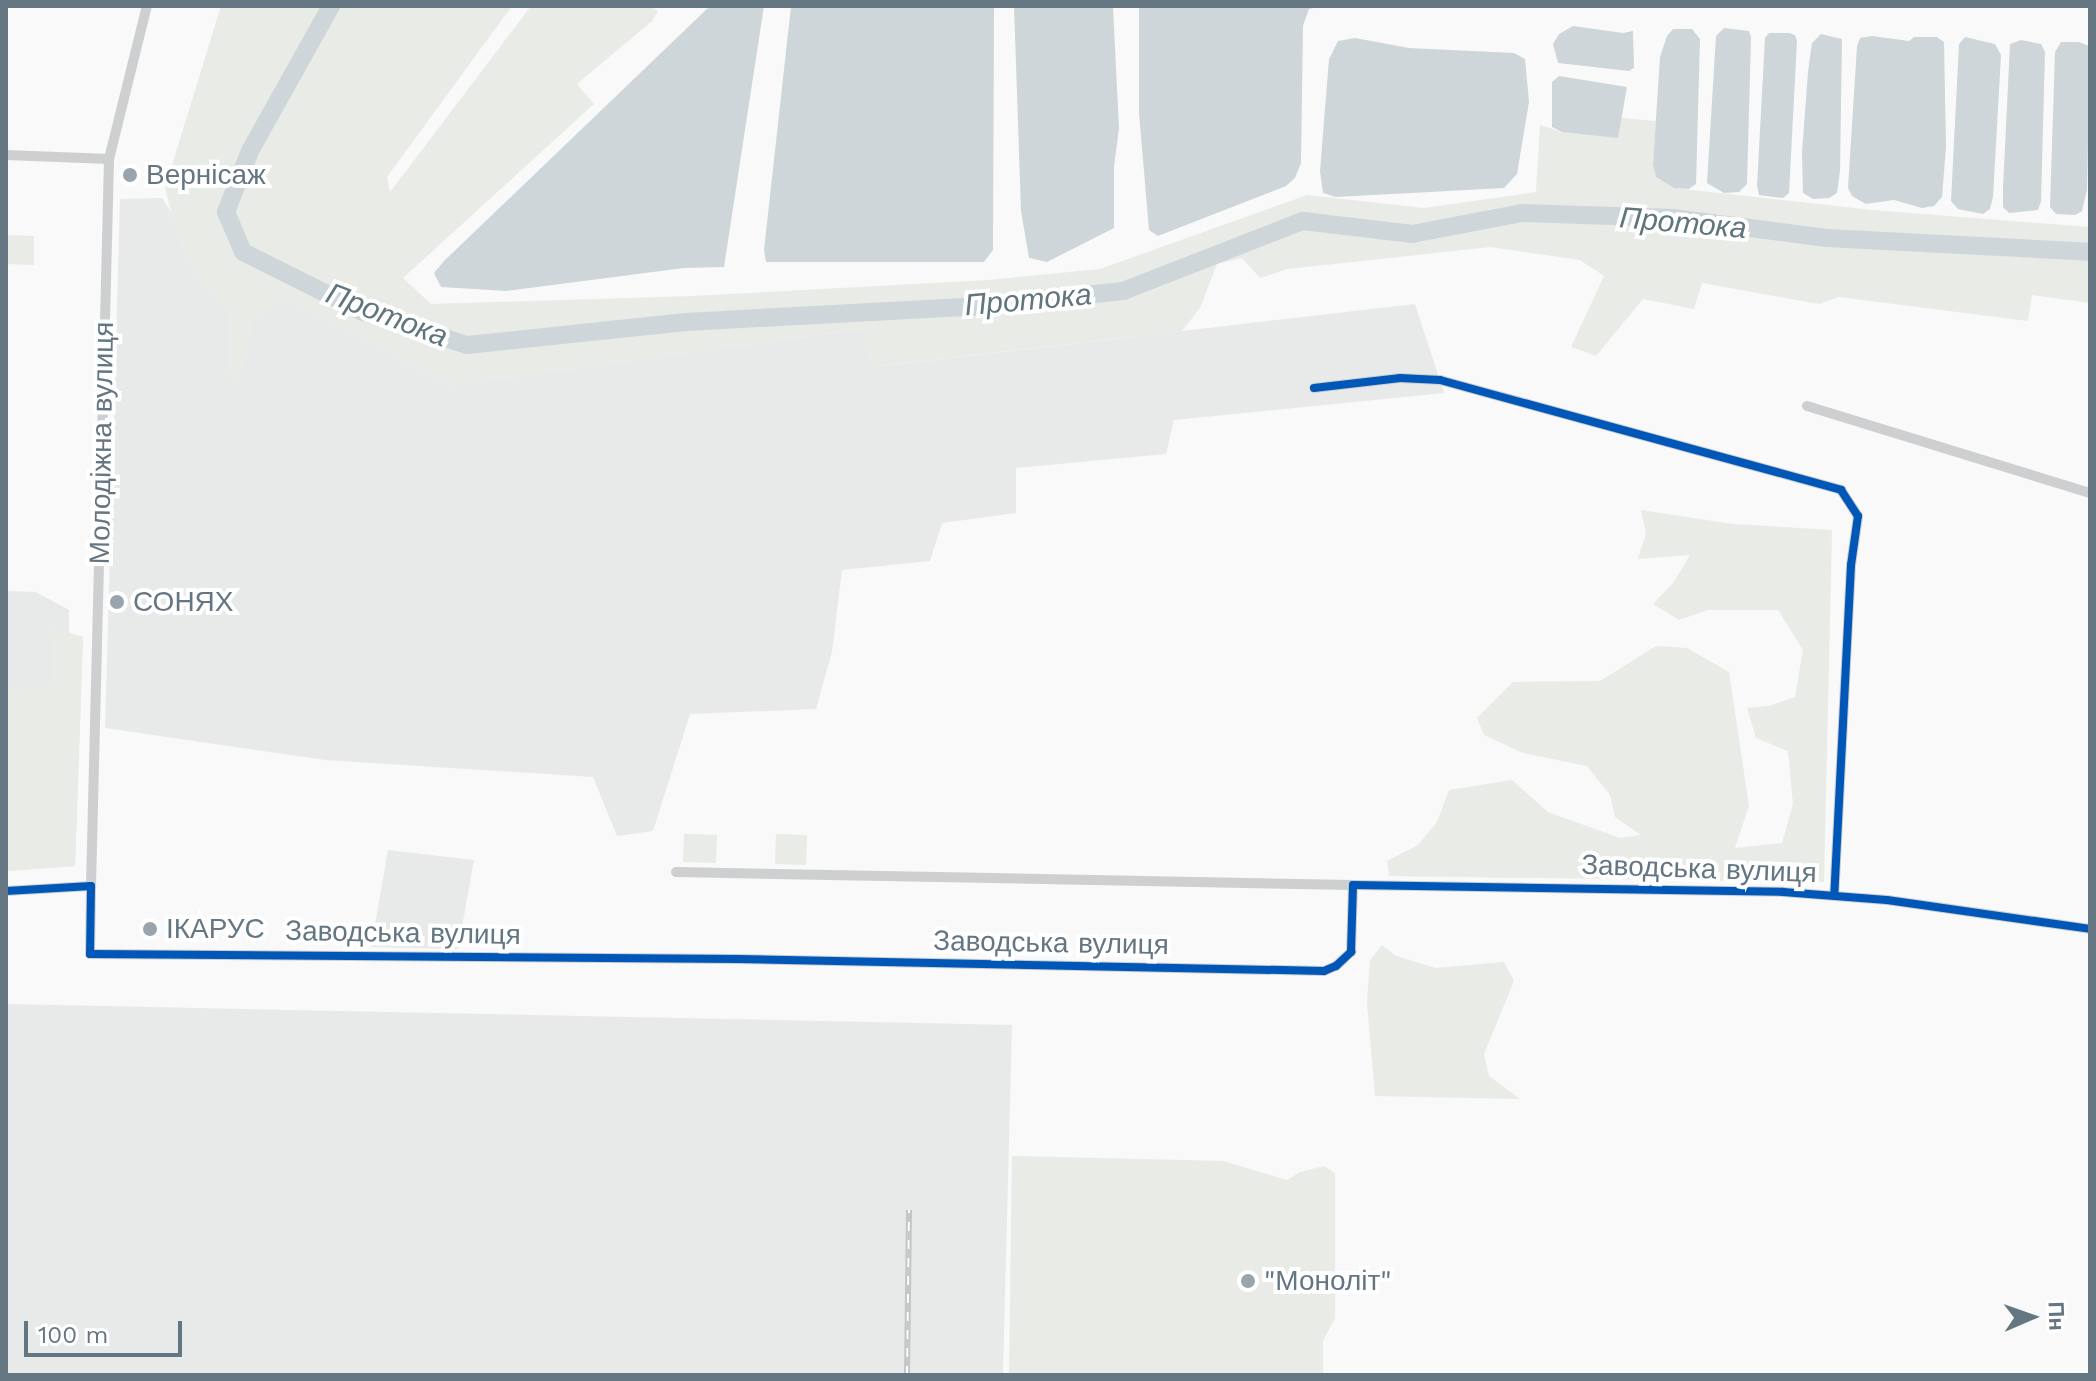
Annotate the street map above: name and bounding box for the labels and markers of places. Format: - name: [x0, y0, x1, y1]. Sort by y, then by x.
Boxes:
- place label: Вернісаж: [146, 158, 266, 192]
- marker: Вернісаж: [121, 166, 139, 184]
- place label: СОНЯХ: [133, 585, 234, 619]
- marker: СОНЯХ: [108, 593, 126, 611]
- place label: ІКАРУС: [166, 912, 265, 946]
- marker: ІКАРУС: [141, 920, 159, 938]
- place label: "Моноліт": [1264, 1264, 1392, 1298]
- marker: "Моноліт": [1239, 1272, 1257, 1290]

